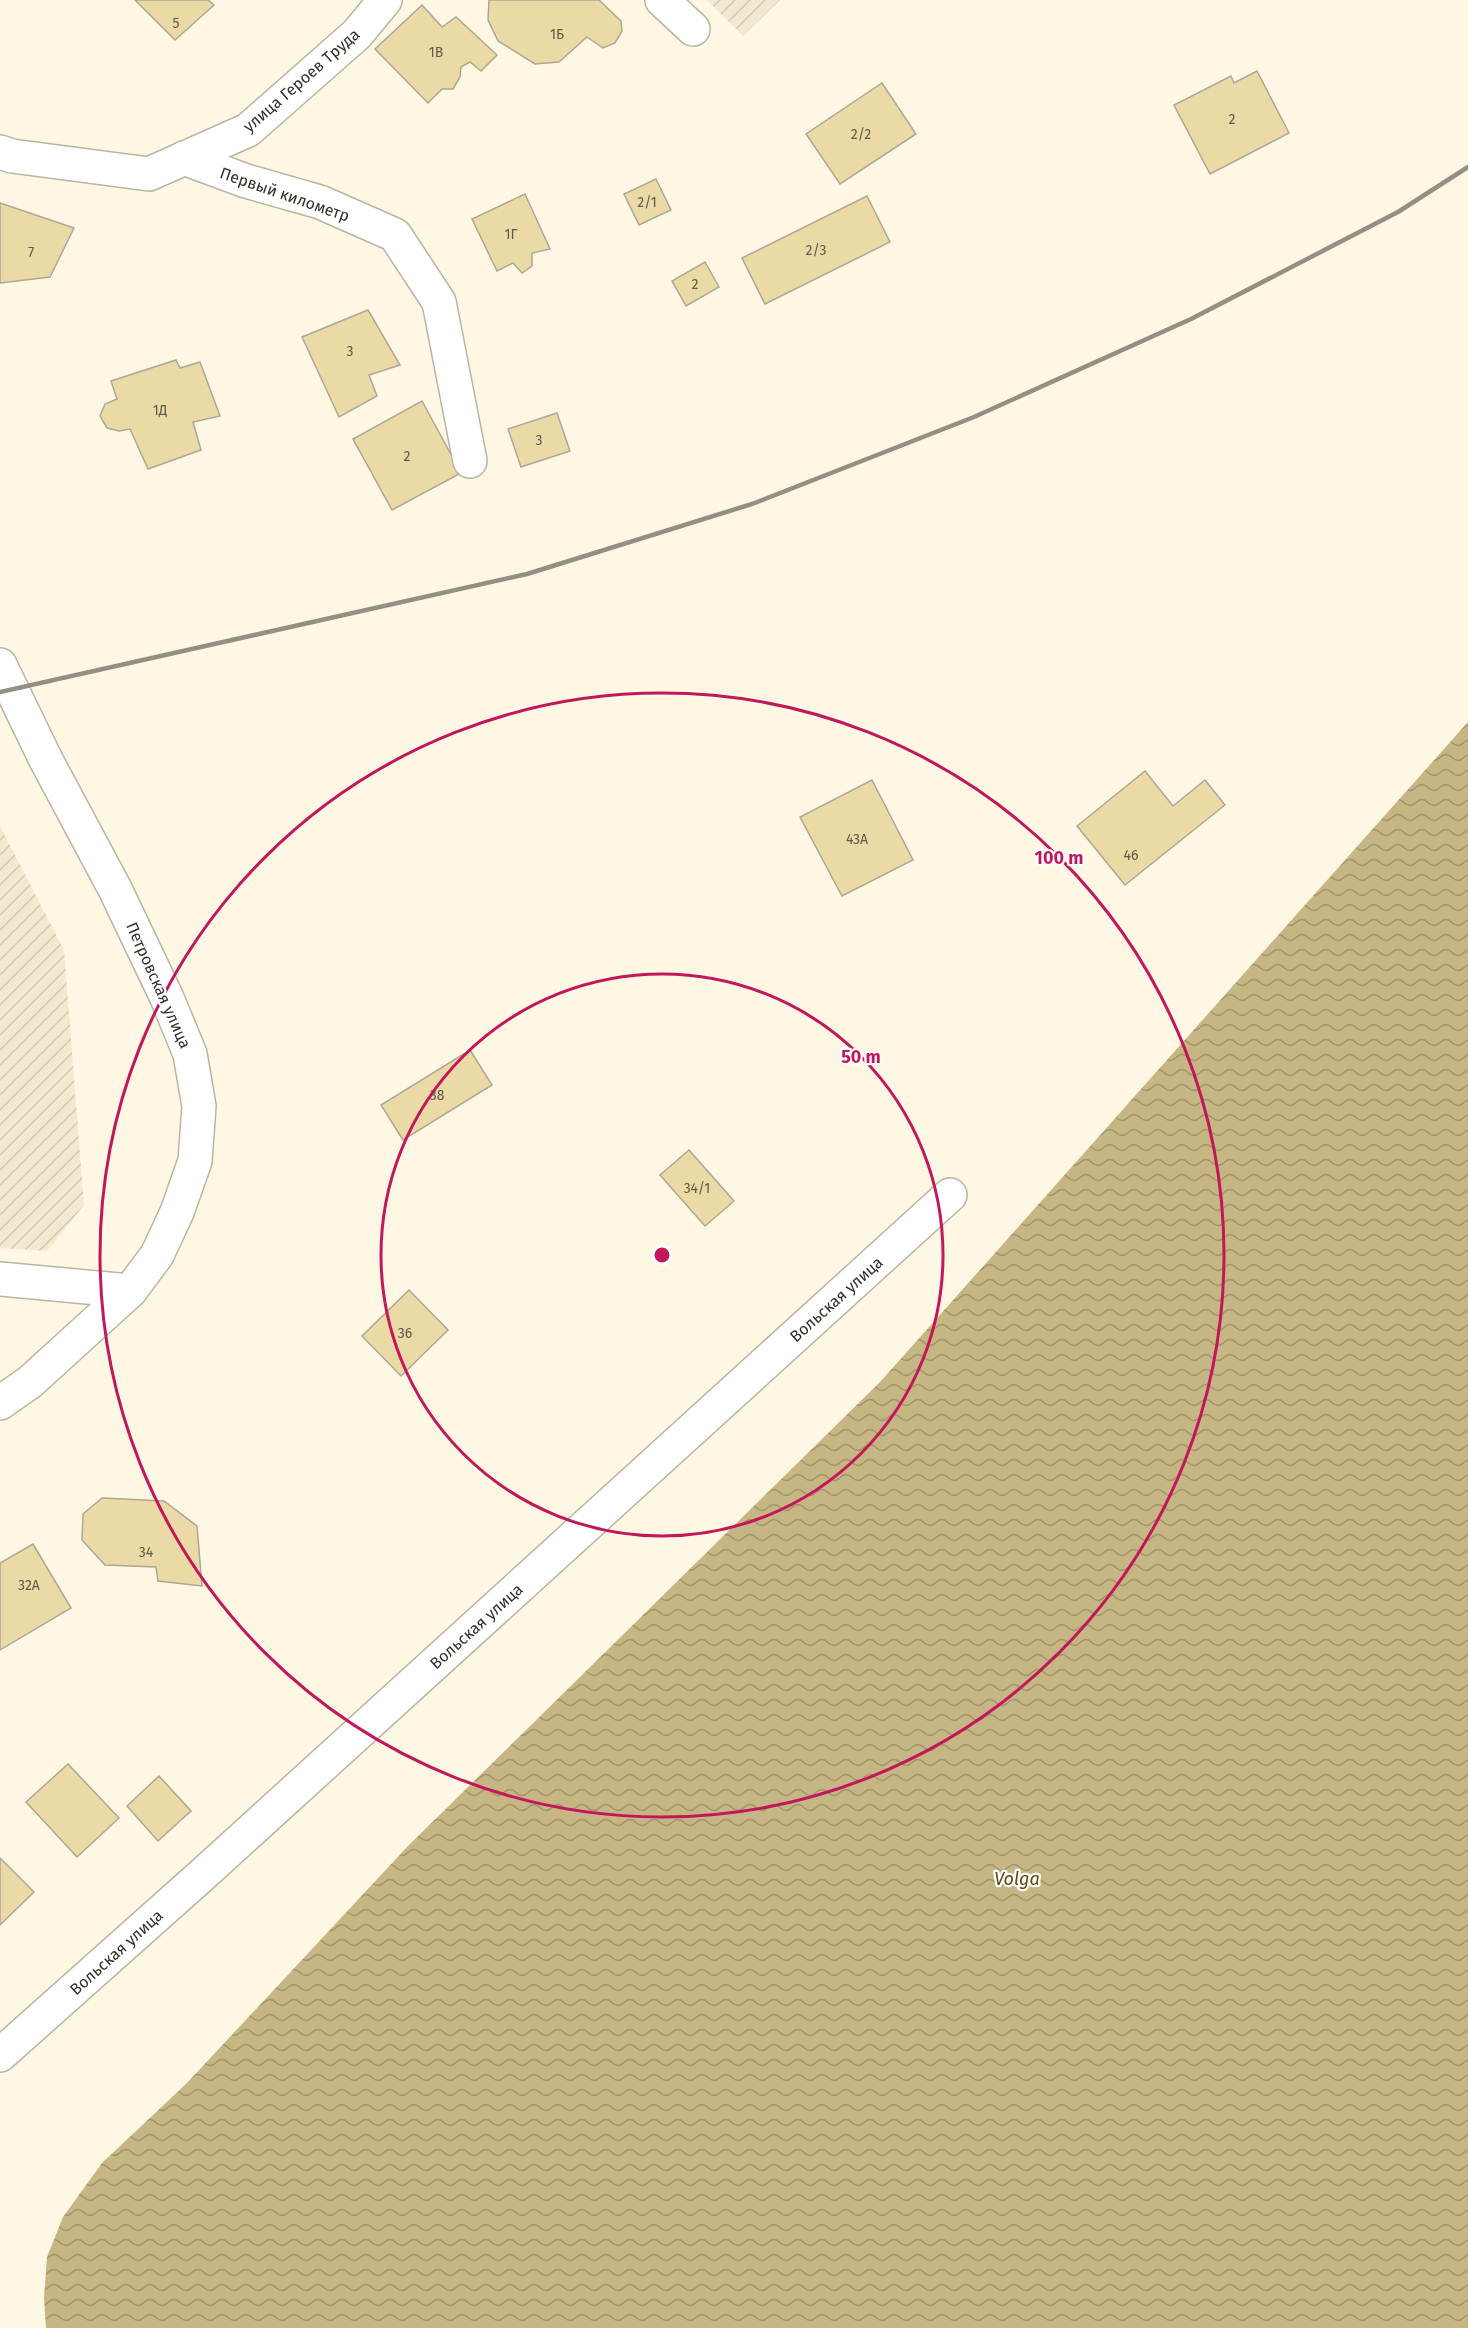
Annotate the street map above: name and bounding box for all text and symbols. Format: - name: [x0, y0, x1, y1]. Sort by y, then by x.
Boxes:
- house number: 5: [172, 15, 180, 32]
- street label: улица Героев Труда: [239, 25, 363, 136]
- house number: 1Б: [550, 26, 564, 43]
- house number: 1В: [429, 44, 443, 61]
- house number: 2: [1229, 111, 1236, 128]
- house number: 2/2: [851, 126, 871, 143]
- street label: Первый километр: [218, 163, 352, 226]
- house number: 2/1: [637, 194, 657, 211]
- house number: 1Г: [504, 226, 518, 243]
- house number: 2/3: [806, 242, 826, 259]
- house number: 7: [28, 244, 34, 261]
- house number: 2: [692, 276, 699, 293]
- house number: 3: [347, 343, 354, 360]
- house number: 1Д: [153, 402, 167, 419]
- house number: 3: [536, 432, 543, 449]
- house number: 2: [404, 448, 411, 465]
- house number: 43А: [846, 831, 868, 848]
- text: 100 m: [1035, 847, 1083, 869]
- house number: 46: [1124, 847, 1138, 864]
- street label: Петровская улица: [122, 919, 195, 1051]
- text: 50 m: [841, 1046, 881, 1068]
- house number: 38: [430, 1087, 445, 1104]
- house number: 34/1: [684, 1180, 710, 1197]
- centre of rings: [652, 1245, 672, 1265]
- street label: Вольская улица: [786, 1253, 887, 1346]
- house number: 36: [398, 1325, 412, 1342]
- house number: 34: [139, 1544, 154, 1561]
- house number: 32А: [18, 1577, 40, 1594]
- street label: Вольская улица: [426, 1580, 527, 1673]
- water label: Volga: [994, 1868, 1040, 1890]
- street label: Вольская улица: [66, 1906, 167, 1999]

